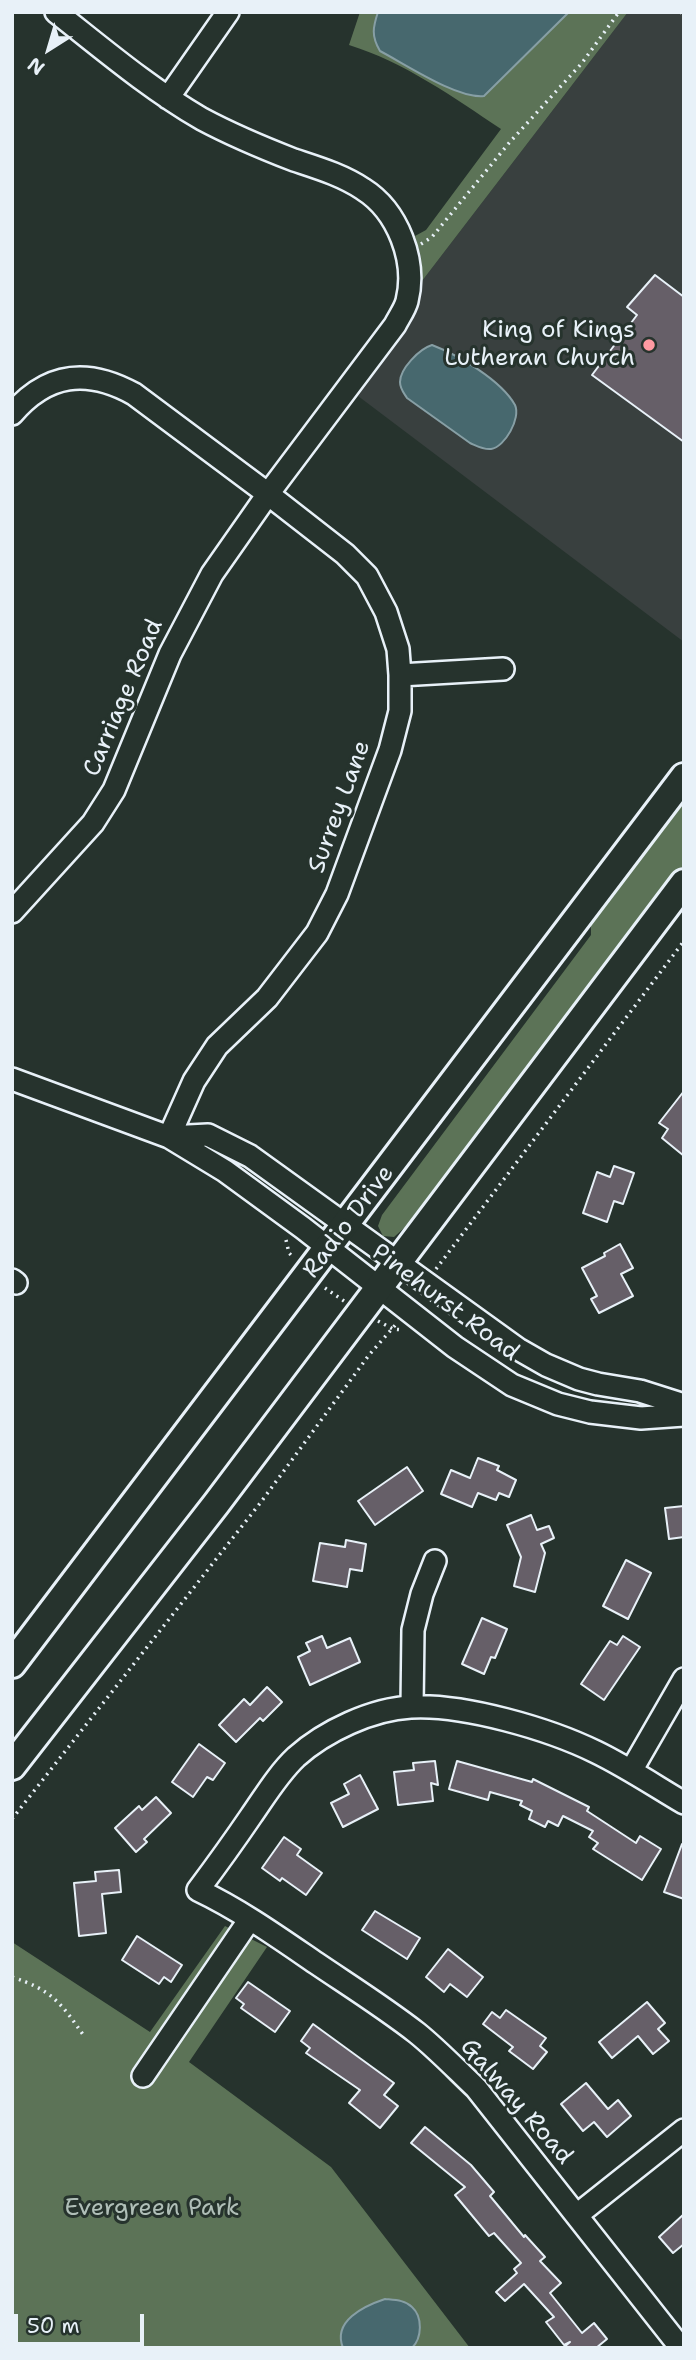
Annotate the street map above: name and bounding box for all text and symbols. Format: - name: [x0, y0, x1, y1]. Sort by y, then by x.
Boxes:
- north arrow: [14, 14, 84, 84]
- text: N: [23, 52, 50, 81]
- place label: King of Kings Lutheran Church: [444, 317, 635, 373]
- marker: King of Kings Lutheran Church: [641, 337, 657, 353]
- street label: Carriage Road: [78, 615, 170, 781]
- street label: Surrey Lane: [303, 737, 377, 877]
- street label: Radio Drive: [297, 1160, 401, 1284]
- street label: Pinehurst Road: [366, 1238, 524, 1368]
- street label: Galway Road: [454, 2033, 578, 2171]
- park label: Evergreen Park: [64, 2195, 240, 2223]
- scale bar: [18, 2300, 147, 2344]
- text: 50 m: [27, 2312, 80, 2340]

